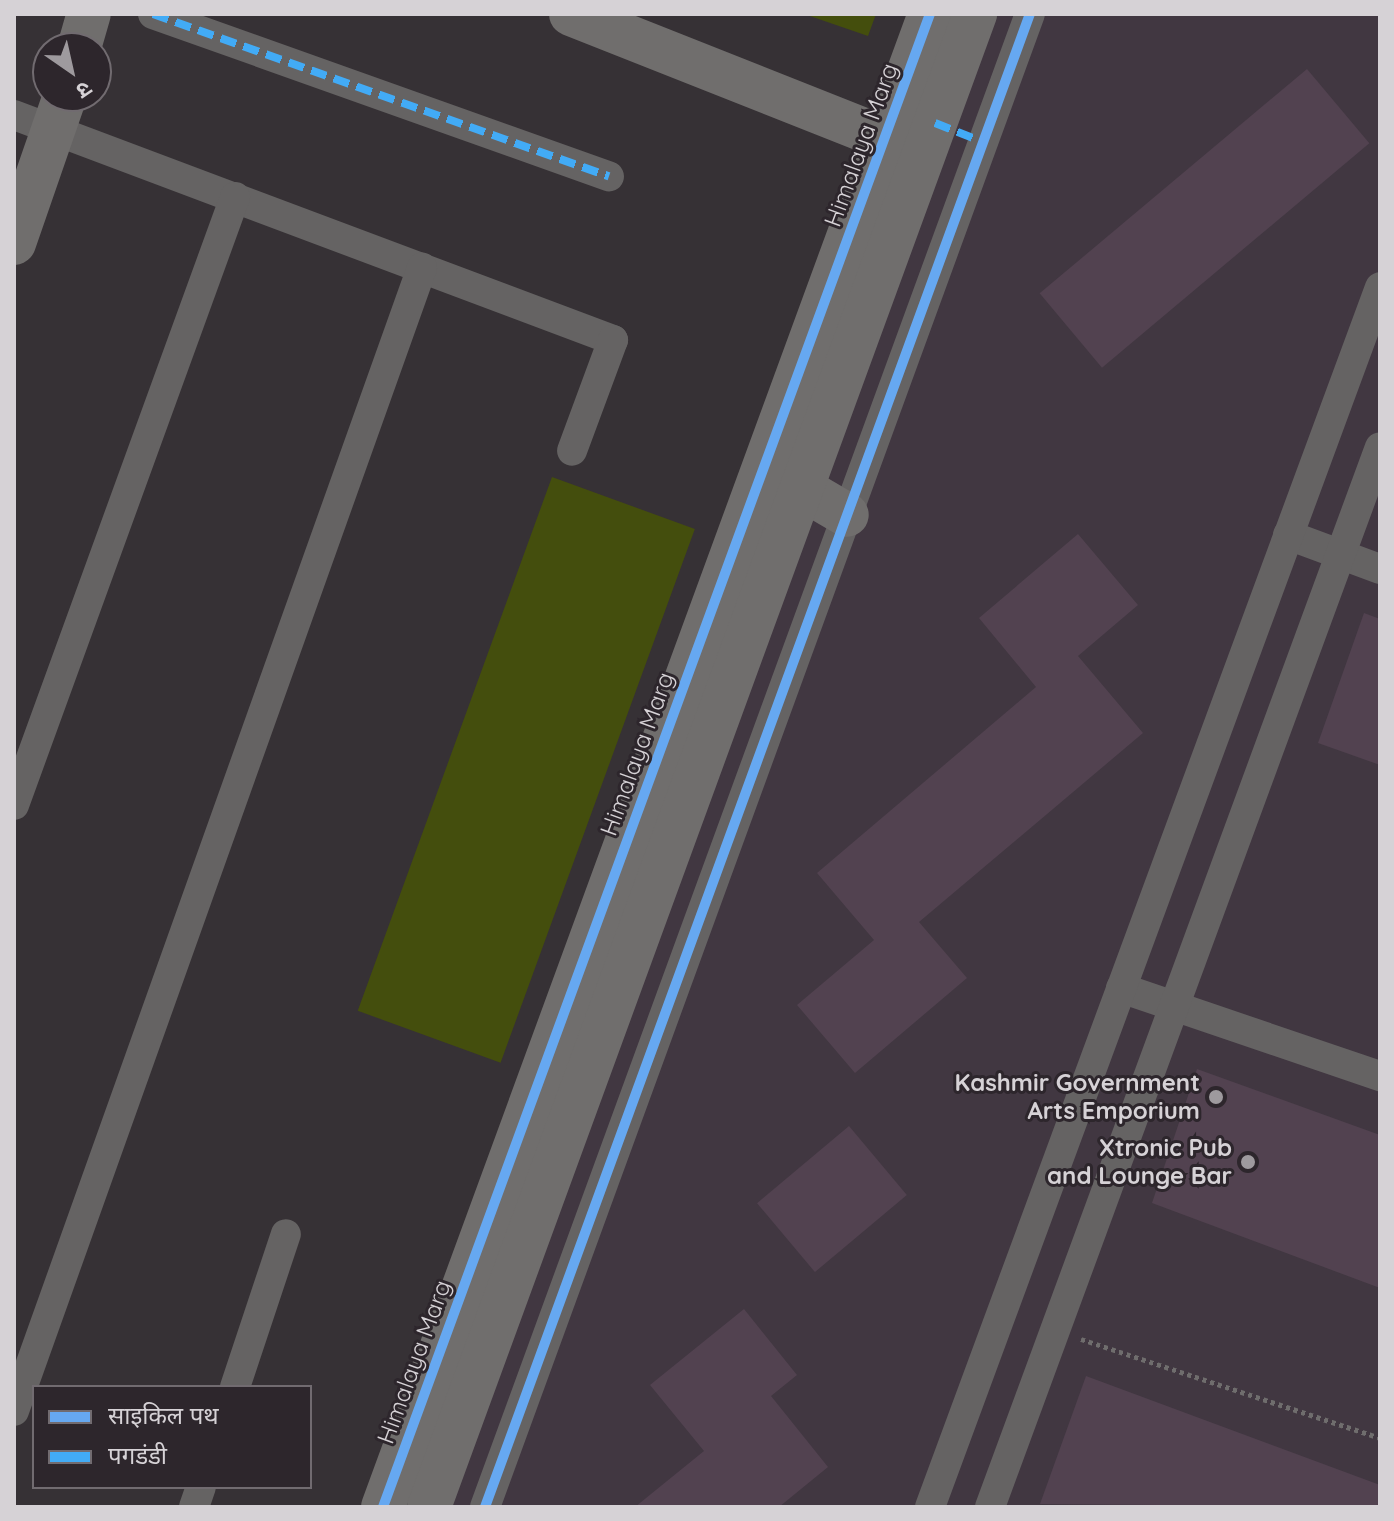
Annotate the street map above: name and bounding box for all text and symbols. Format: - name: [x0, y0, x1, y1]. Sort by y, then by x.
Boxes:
- north arrow: [32, 32, 112, 112]
- street label: Himalaya Marg: [818, 59, 904, 231]
- text: उ: [71, 75, 97, 105]
- street label: Himalaya Marg: [594, 668, 680, 840]
- place label: Kashmir Government Arts Emporium: [954, 1069, 1200, 1125]
- marker: Kashmir Government Arts Emporium: [1207, 1088, 1225, 1106]
- place label: Xtronic Pub and Lounge Bar: [1047, 1134, 1232, 1190]
- marker: Xtronic Pub and Lounge Bar: [1239, 1153, 1257, 1171]
- street label: Himalaya Marg: [371, 1276, 457, 1448]
- legend: [32, 1385, 312, 1489]
- text: साइकिल पथ: [108, 1400, 219, 1430]
- text: पगडंडी: [108, 1440, 167, 1470]

